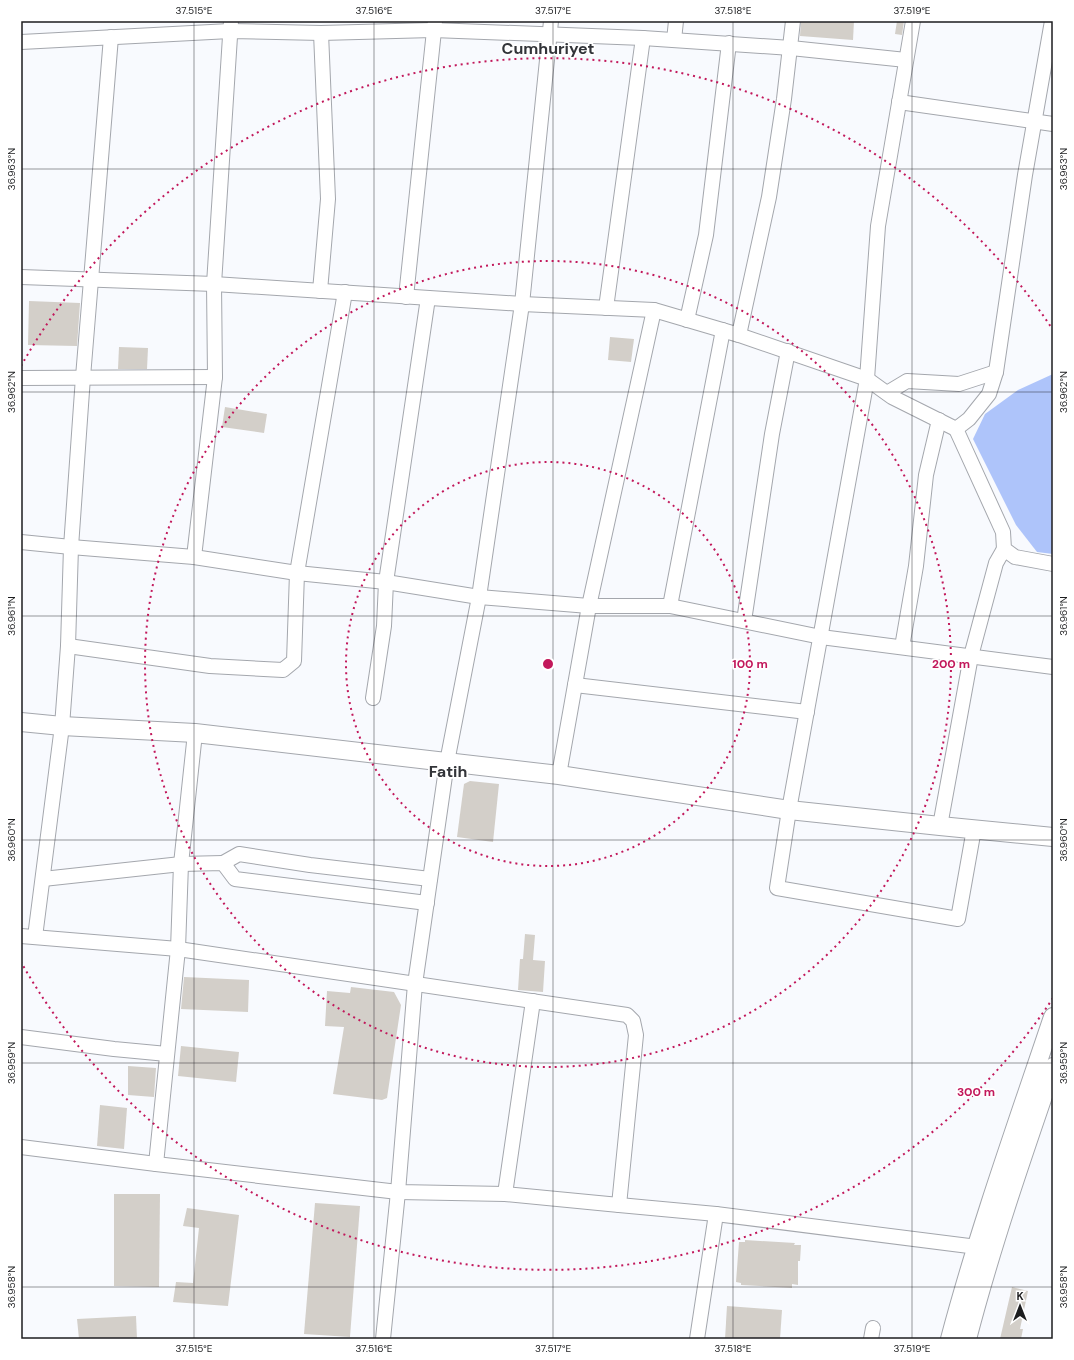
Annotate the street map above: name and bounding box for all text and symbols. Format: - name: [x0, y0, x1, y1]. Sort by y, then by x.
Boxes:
- text: 37.515°E: [176, 4, 213, 17]
- text: 37.516°E: [355, 4, 393, 17]
- text: 37.517°E: [535, 4, 571, 17]
- text: 37.518°E: [715, 4, 752, 17]
- text: 37.519°E: [893, 4, 931, 17]
- district label: Cumhuriyet: [502, 38, 594, 59]
- text: 36.963°N: [5, 148, 18, 190]
- text: 36.963°N: [1057, 148, 1070, 190]
- text: 36.962°N: [5, 371, 18, 413]
- text: 36.962°N: [1057, 371, 1070, 413]
- text: 36.961°N: [5, 596, 18, 636]
- text: 36.961°N: [1057, 596, 1070, 636]
- text: 100 m: [732, 656, 768, 672]
- text: 200 m: [932, 656, 970, 672]
- centre of rings: [541, 657, 555, 671]
- district label: Fatih: [429, 761, 467, 782]
- text: 36.960°N: [5, 818, 18, 862]
- text: 36.960°N: [1057, 818, 1070, 862]
- text: 36.959°N: [5, 1042, 18, 1084]
- text: 36.959°N: [1057, 1042, 1070, 1084]
- text: 300 m: [957, 1084, 995, 1100]
- text: 36.958°N: [5, 1266, 18, 1308]
- text: 36.958°N: [1057, 1266, 1070, 1308]
- north arrow: [1000, 1286, 1040, 1326]
- text: K: [1016, 1289, 1024, 1303]
- text: 37.515°E: [176, 1342, 213, 1355]
- text: 37.516°E: [355, 1342, 393, 1355]
- text: 37.517°E: [535, 1342, 571, 1355]
- text: 37.518°E: [715, 1342, 752, 1355]
- text: 37.519°E: [893, 1342, 931, 1355]

